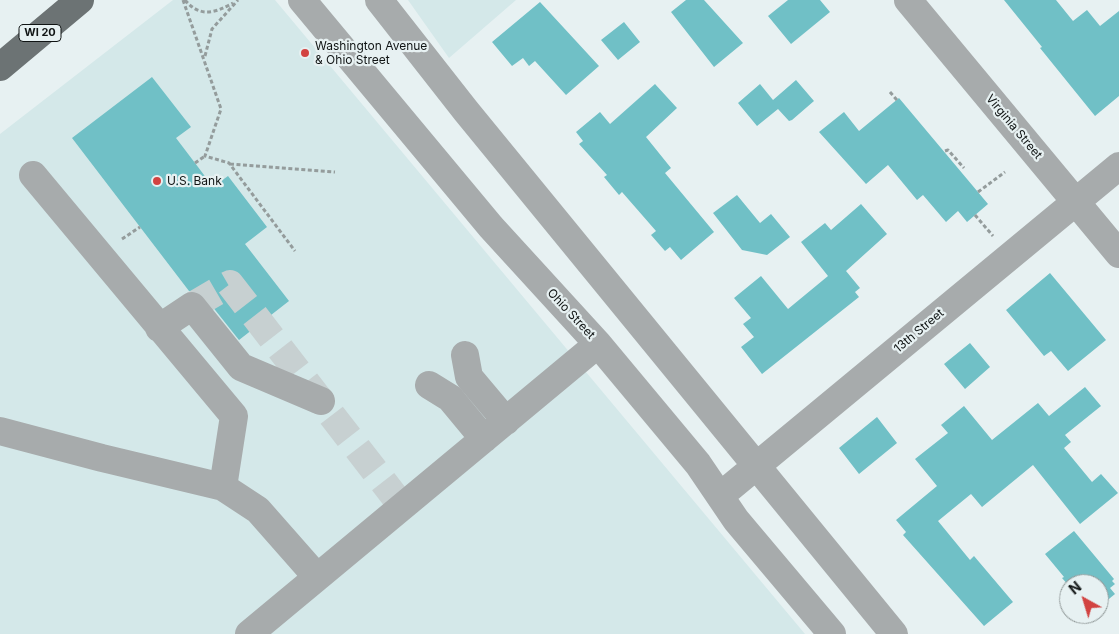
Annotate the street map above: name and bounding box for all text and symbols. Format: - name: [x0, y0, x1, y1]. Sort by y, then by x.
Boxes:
- road number: WI 20: [19, 24, 61, 42]
- place label: Washington Avenue & Ohio Street: [315, 39, 427, 67]
- marker: Washington Avenue & Ohio Street: [299, 47, 311, 59]
- street label: Virginia Street: [983, 92, 1045, 162]
- place label: U.S. Bank: [167, 174, 222, 188]
- marker: U.S. Bank: [151, 175, 163, 187]
- street label: Ohio Street: [544, 286, 598, 342]
- street label: 13th Street: [891, 306, 947, 356]
- north arrow: [1059, 574, 1109, 624]
- text: N: [1065, 578, 1084, 598]

